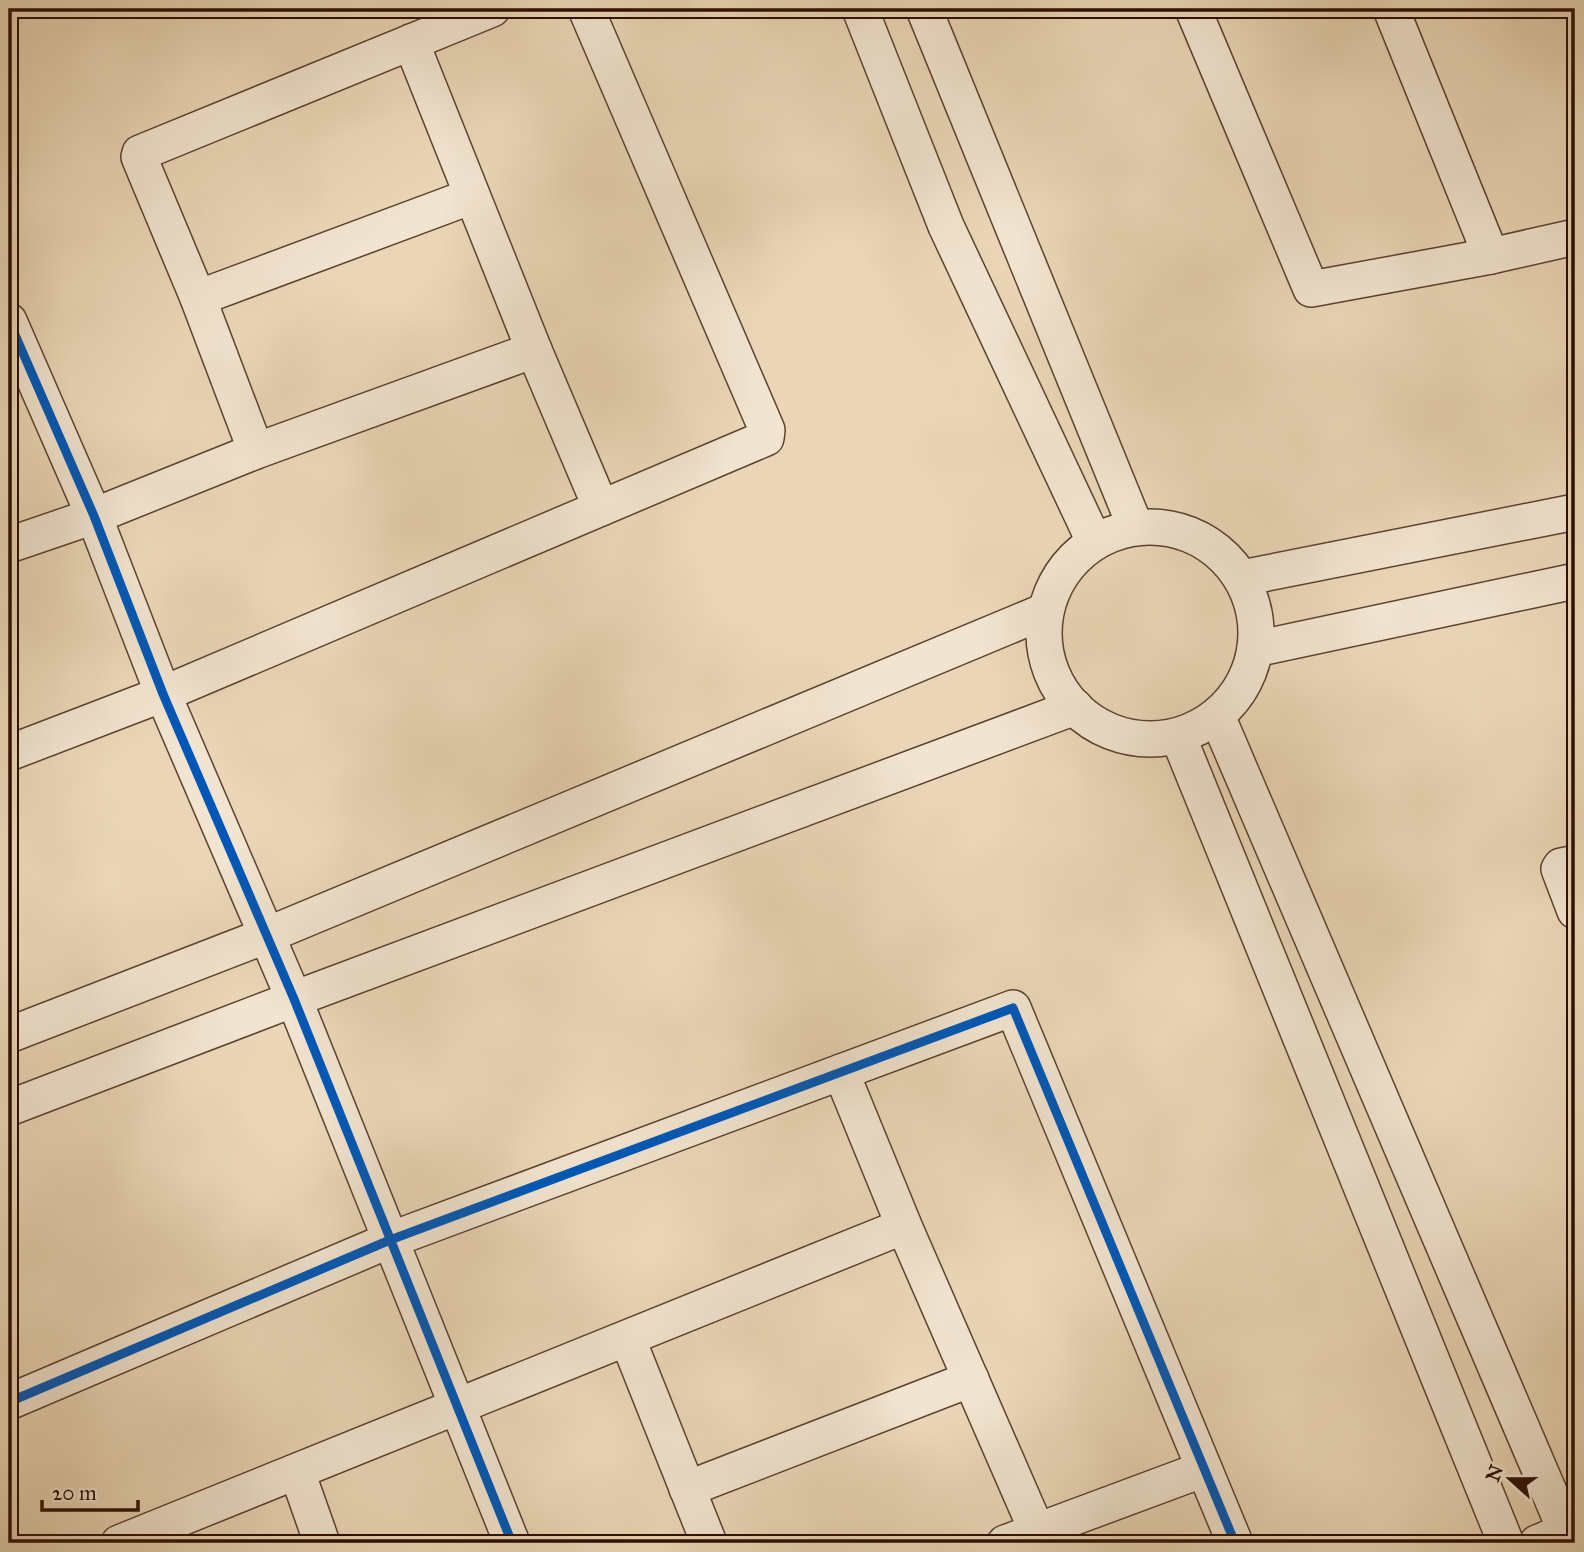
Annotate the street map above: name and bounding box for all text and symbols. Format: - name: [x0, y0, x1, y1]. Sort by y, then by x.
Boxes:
- north arrow: [1476, 1444, 1546, 1514]
- text: N: [1481, 1461, 1508, 1485]
- scale bar: [42, 1468, 138, 1512]
- text: 20 m: [52, 1480, 97, 1506]

